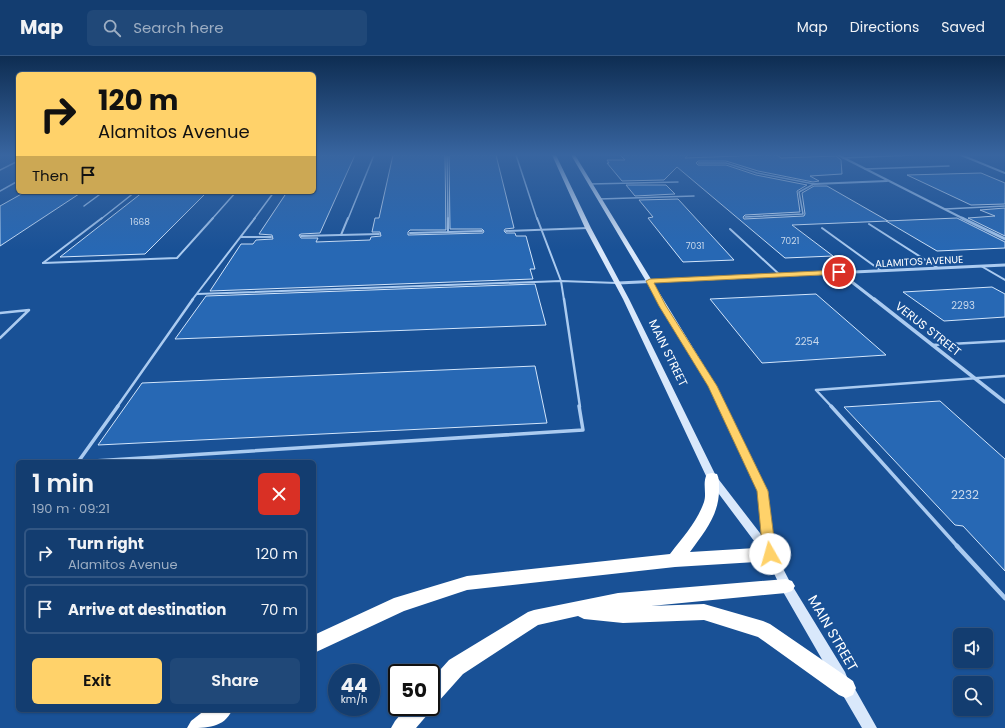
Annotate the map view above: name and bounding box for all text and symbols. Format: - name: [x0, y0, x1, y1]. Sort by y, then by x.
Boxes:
- search box: [87, 10, 367, 46]
- text: Map: [20, 14, 63, 41]
- icon: search: [101, 17, 123, 39]
- text: Search here: [133, 17, 224, 38]
- text: Map: [797, 17, 828, 37]
- text: Directions: [850, 17, 919, 37]
- text: Saved: [941, 17, 985, 37]
- text: 120 m: [98, 81, 178, 120]
- icon: right: [32, 88, 84, 140]
- text: Alamitos Avenue: [98, 119, 250, 144]
- icon: arrive: [77, 164, 99, 186]
- text: Then: [32, 165, 69, 186]
- house number: 1668: [130, 216, 150, 228]
- house number: 7021: [781, 235, 799, 247]
- house number: 7031: [686, 240, 704, 252]
- street label: ALAMITOS AVENUE: [875, 252, 963, 271]
- pin: [822, 255, 856, 289]
- icon: arrive: [828, 261, 850, 283]
- street label: VERUS STREET: [892, 297, 965, 360]
- house number: 2293: [951, 298, 975, 313]
- street label: MAIN STREET: [645, 316, 692, 390]
- house number: 2254: [795, 334, 819, 349]
- text: 1 min: [32, 467, 94, 500]
- button: close: [258, 473, 300, 515]
- house number: 2232: [951, 486, 979, 503]
- text: 190 m · 09:21: [32, 499, 110, 518]
- text: Turn right: [68, 533, 144, 554]
- position arrow: [749, 533, 791, 575]
- icon: right: [34, 542, 56, 564]
- text: 120 m: [256, 543, 298, 564]
- text: Alamitos Avenue: [68, 555, 177, 574]
- street label: MAIN STREET: [803, 591, 863, 675]
- icon: arrive: [34, 598, 56, 620]
- text: Arrive at destination: [68, 599, 226, 620]
- text: 70 m: [261, 599, 298, 620]
- map controls: [953, 628, 993, 716]
- button: sound: [953, 628, 993, 668]
- button: Exit: [32, 658, 162, 704]
- button: Share: [170, 658, 300, 704]
- speed limit sign: 50: [388, 664, 440, 716]
- text: 44: [340, 671, 368, 699]
- button: search: [953, 676, 993, 716]
- text: km/h: [341, 692, 367, 707]

